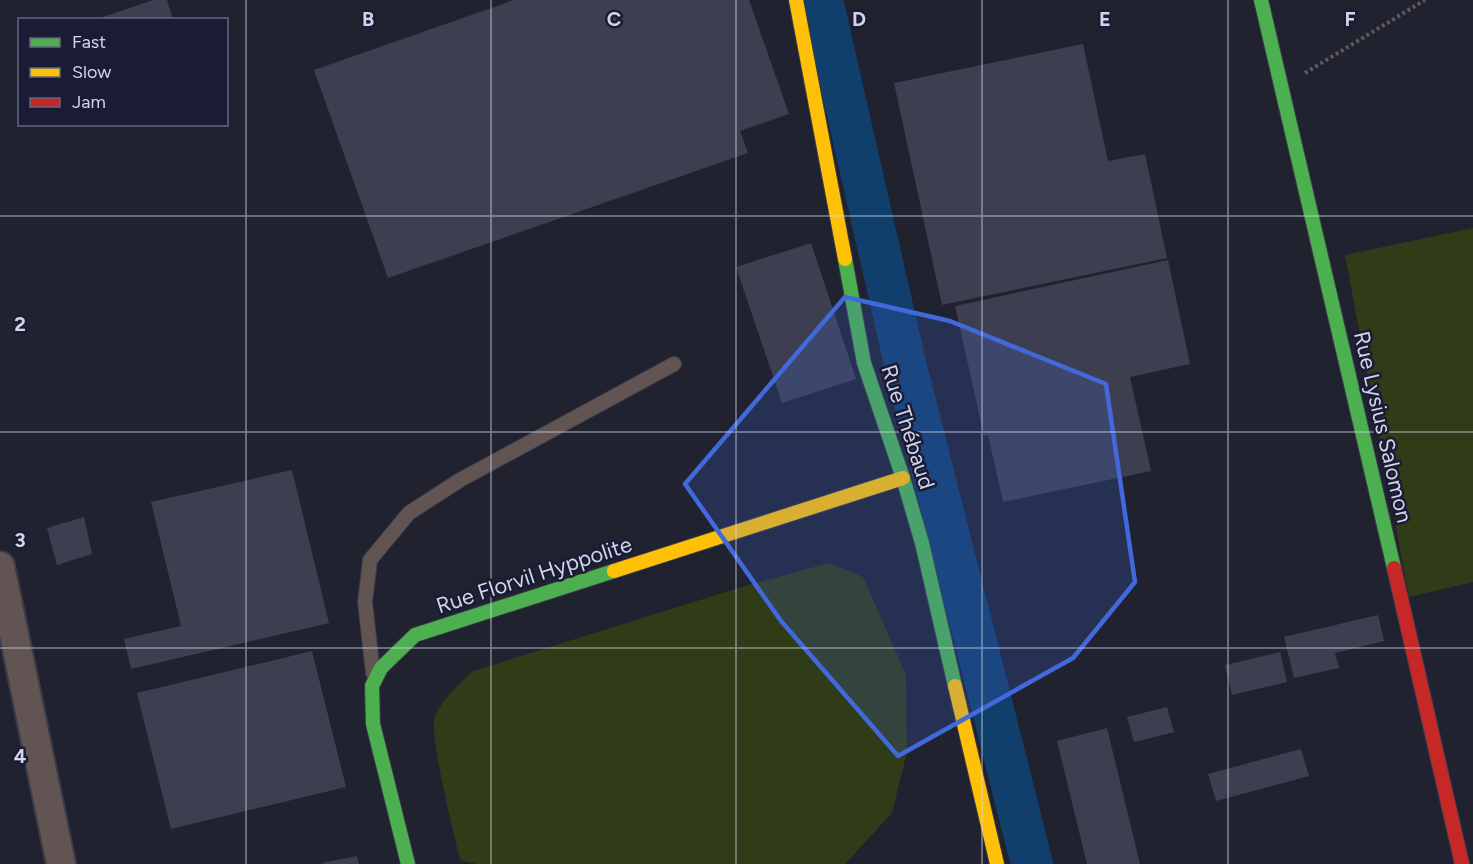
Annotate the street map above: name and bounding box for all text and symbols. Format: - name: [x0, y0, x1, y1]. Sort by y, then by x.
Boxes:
- text: B: [362, 7, 374, 31]
- text: C: [607, 7, 621, 31]
- text: D: [852, 7, 866, 31]
- text: E: [1099, 7, 1111, 31]
- text: F: [1344, 7, 1356, 31]
- legend: [18, 18, 228, 126]
- text: Fast: [72, 31, 106, 53]
- text: Slow: [72, 61, 111, 83]
- text: Jam: [72, 91, 106, 113]
- text: 2: [14, 312, 26, 336]
- street label: Rue Lysius Salomon: [1348, 329, 1418, 525]
- street label: Rue Thébaud: [875, 361, 941, 493]
- text: 3: [14, 528, 26, 552]
- street label: Rue Florvil Hyppolite: [433, 531, 635, 619]
- text: 4: [14, 744, 27, 768]

